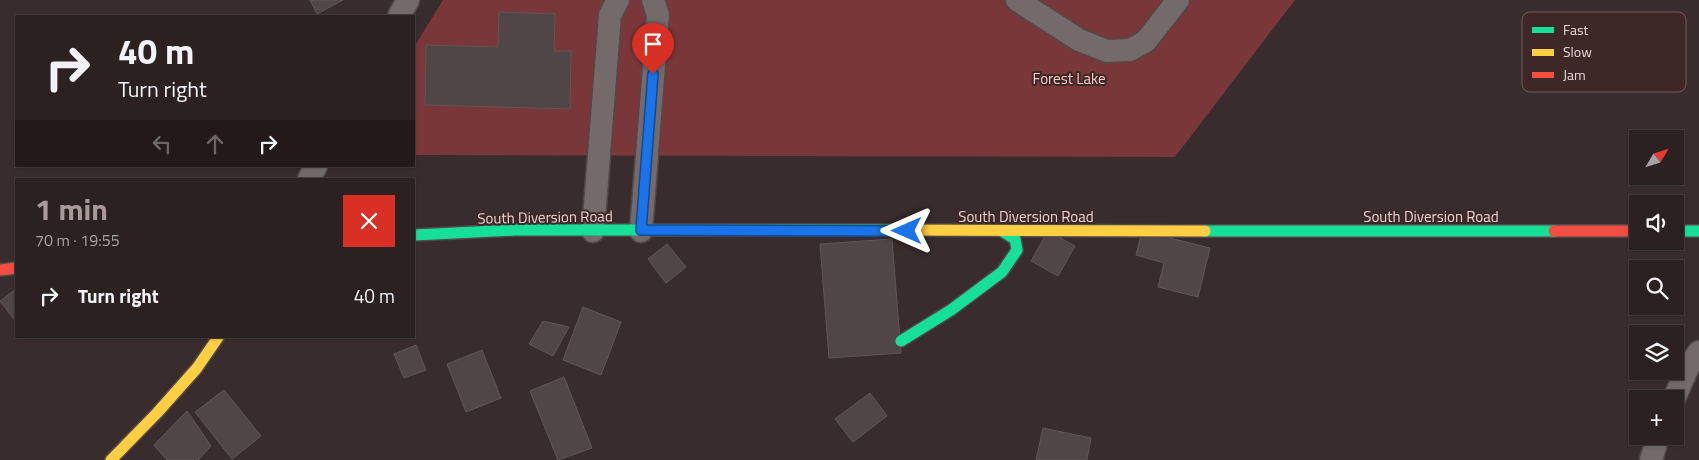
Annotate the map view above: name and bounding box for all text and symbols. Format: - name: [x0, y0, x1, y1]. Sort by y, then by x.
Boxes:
- legend: [1522, 12, 1686, 92]
- text: Fast: [1563, 19, 1588, 40]
- pin: [632, 23, 674, 74]
- text: 40 m: [118, 24, 194, 78]
- icon: arrive: [639, 30, 667, 58]
- icon: right: [35, 35, 100, 100]
- text: Slow: [1563, 41, 1592, 62]
- text: Jam: [1563, 64, 1586, 85]
- park label: Forest Lake: [1033, 67, 1105, 90]
- text: Turn right: [118, 72, 207, 106]
- icon: left: [148, 130, 176, 158]
- icon: ahead: [201, 130, 229, 158]
- icon: right: [254, 130, 282, 158]
- north arrow: [1629, 130, 1684, 185]
- map controls: [1629, 130, 1684, 445]
- text: 1 min: [35, 186, 108, 232]
- button: close: [343, 195, 395, 247]
- button: sound: [1629, 195, 1684, 250]
- street label: South Diversion Road: [477, 204, 613, 230]
- position arrow: [880, 204, 932, 256]
- street label: South Diversion Road: [958, 205, 1094, 228]
- street label: South Diversion Road: [1363, 205, 1499, 228]
- text: 70 m · 19:55: [35, 228, 120, 252]
- button: search: [1629, 260, 1684, 315]
- text: Turn right: [78, 281, 159, 310]
- text: 40 m: [354, 281, 395, 310]
- icon: right: [35, 282, 63, 310]
- button: layers: [1629, 325, 1684, 380]
- button: +: [1629, 390, 1684, 445]

